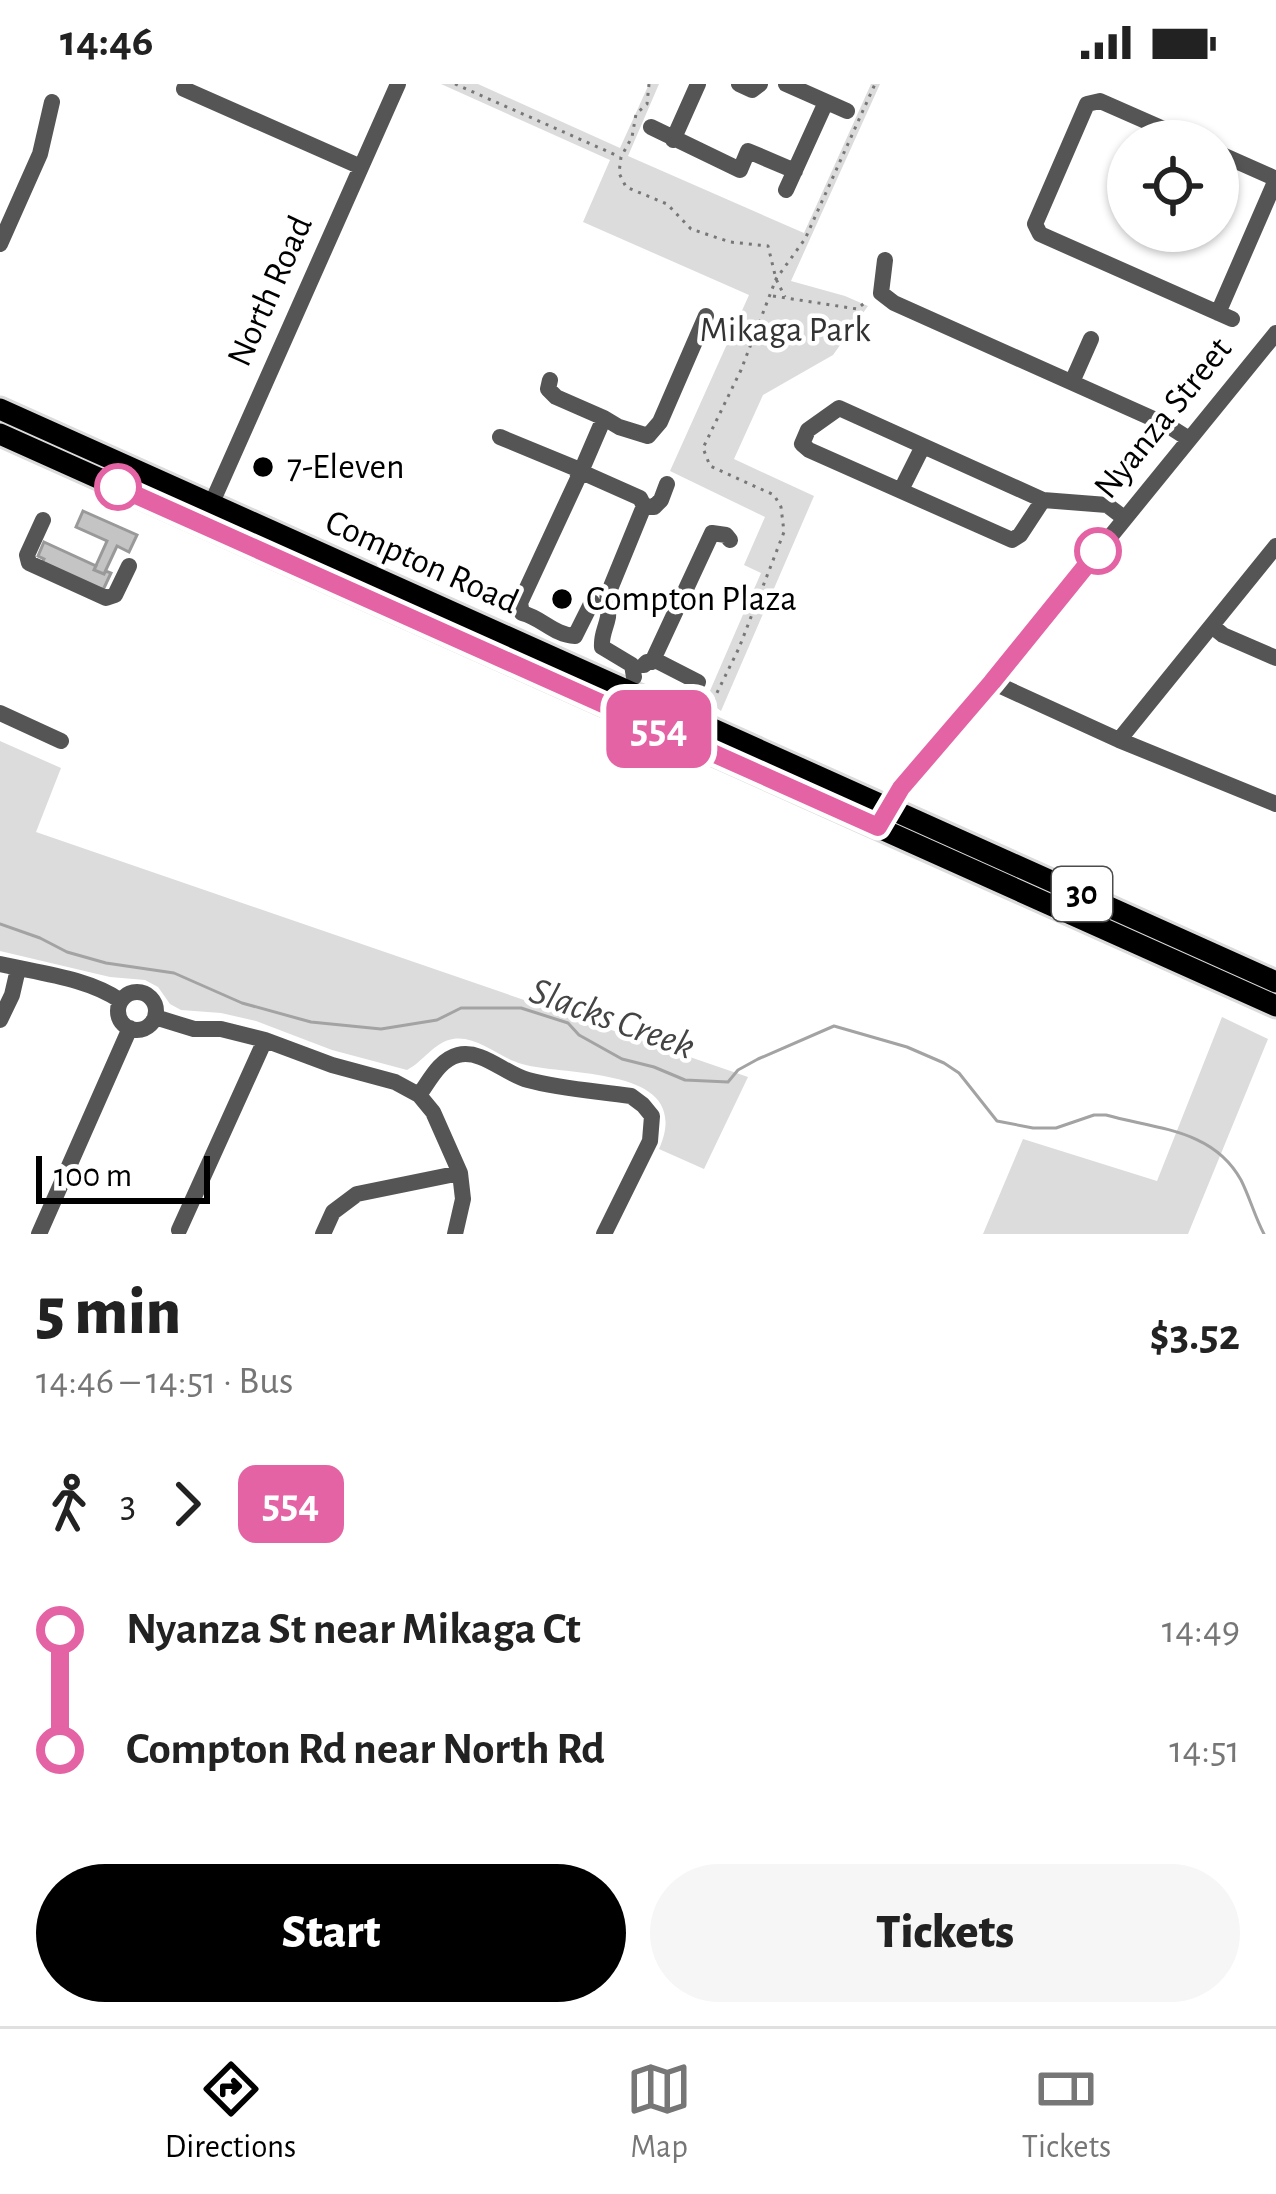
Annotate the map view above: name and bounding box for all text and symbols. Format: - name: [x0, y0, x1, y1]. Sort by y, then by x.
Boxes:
- text: 14:46: [60, 19, 154, 64]
- map controls: [1107, 120, 1239, 252]
- button: locate: [1107, 120, 1239, 252]
- street label: North Road: [221, 210, 319, 372]
- park label: Mikaga Park: [699, 312, 871, 348]
- street label: Nyanza Street: [1088, 330, 1239, 505]
- place label: 7-Eleven: [287, 449, 405, 485]
- marker: 7-Eleven: [250, 454, 276, 480]
- unlabelled marker: [96, 465, 140, 509]
- street label: Compton Road: [320, 503, 524, 621]
- unlabelled marker: [1076, 529, 1120, 573]
- place label: Compton Plaza: [586, 581, 797, 617]
- marker: Compton Plaza: [549, 586, 575, 612]
- line badge: 554: [590, 690, 728, 768]
- text: 554: [630, 708, 688, 750]
- road number: 30: [1052, 867, 1112, 921]
- water label: Slacks Creek: [525, 971, 699, 1067]
- scale bar: [36, 1150, 210, 1203]
- text: 100 m: [54, 1160, 132, 1193]
- text: 5 min: [36, 1280, 181, 1346]
- text: $3.52: [1149, 1313, 1240, 1358]
- text: 14:46 – 14:51 · Bus: [36, 1362, 294, 1401]
- icon: walk: [36, 1471, 102, 1537]
- icon: forward: [154, 1471, 220, 1537]
- text: 554: [262, 1483, 320, 1525]
- text: 3: [120, 1485, 136, 1524]
- text: Nyanza St near Mikaga Ct: [126, 1607, 581, 1652]
- text: 14:49: [1162, 1611, 1240, 1650]
- text: Compton Rd near North Rd: [126, 1727, 605, 1772]
- text: 14:51: [1169, 1731, 1240, 1770]
- button: Start: [36, 1864, 626, 2002]
- button: Tickets: [650, 1864, 1240, 2002]
- tab: Directions: [165, 2056, 296, 2168]
- tab: Map: [626, 2056, 692, 2168]
- tab: Tickets: [1022, 2056, 1111, 2168]

